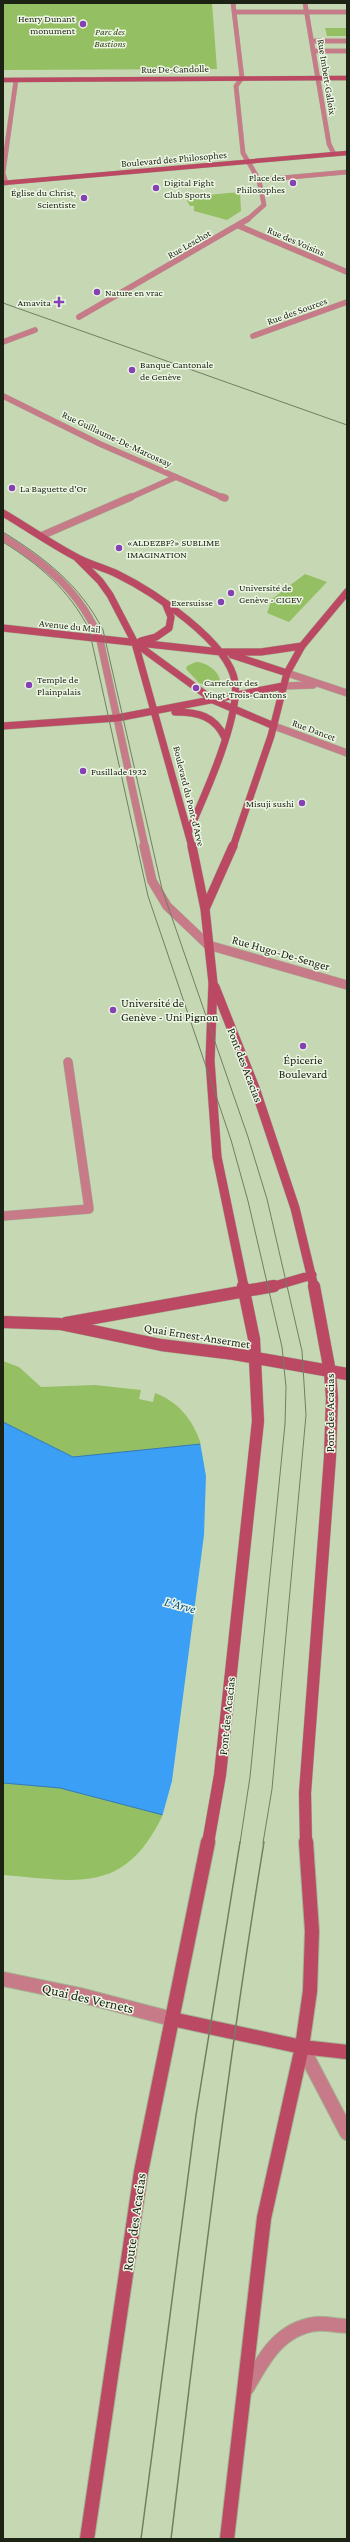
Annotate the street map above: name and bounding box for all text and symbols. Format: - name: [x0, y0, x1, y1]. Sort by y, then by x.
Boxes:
- place label: Henry Dunant monument: [18, 13, 76, 36]
- marker: Henry Dunant monument: [78, 19, 88, 29]
- park label: Parc des Bastions: [94, 26, 127, 49]
- street label: Rue Imbert-Galloix: [316, 38, 338, 116]
- street label: Rue De-Candolle: [141, 63, 209, 75]
- street label: Boulevard des Philosophes: [121, 149, 227, 169]
- place label: Place des Philosophes: [237, 172, 285, 195]
- place label: Digital Fight Club Sports: [164, 177, 215, 200]
- marker: Place des Philosophes: [288, 178, 298, 188]
- marker: Digital Fight Club Sports: [151, 183, 161, 193]
- place label: Église du Christ, Scientiste: [11, 187, 77, 210]
- marker: Église du Christ, Scientiste: [79, 193, 89, 203]
- street label: Rue des Voisins: [266, 224, 326, 258]
- street label: Rue Leschot: [165, 227, 213, 261]
- marker: Nature en vrac: [92, 287, 102, 297]
- place label: Nature en vrac: [105, 287, 164, 298]
- street label: Rue des Sources: [265, 295, 329, 327]
- place label: Amavita: [18, 297, 51, 308]
- marker: Amavita: [54, 297, 64, 307]
- place label: Banque Cantonale de Genève: [140, 359, 214, 382]
- marker: Banque Cantonale de Genève: [127, 365, 137, 375]
- street label: Rue Guillaume-De-Marcossay: [60, 409, 174, 469]
- marker: La Baguette d'Or: [7, 483, 17, 493]
- place label: La Baguette d'Or: [20, 483, 87, 494]
- place label: «ALDEZBF?» SUBLIME IMAGINATION: [127, 537, 220, 560]
- marker: «ALDEZBF?» SUBLIME IMAGINATION: [114, 543, 124, 553]
- place label: Université de Genève - CIGEV: [239, 582, 302, 605]
- marker: Université de Genève - CIGEV: [226, 588, 236, 598]
- place label: Exersuisse: [171, 597, 214, 608]
- marker: Exersuisse: [216, 597, 226, 607]
- street label: Avenue du Mail: [39, 617, 102, 635]
- place label: Temple de Plainpalais: [37, 674, 81, 697]
- place label: Carrefour des Vingt-Trois-Cantons: [204, 677, 286, 700]
- marker: Temple de Plainpalais: [24, 680, 34, 690]
- marker: Carrefour des Vingt-Trois-Cantons: [191, 683, 201, 693]
- street label: Rue Dancet: [291, 717, 338, 743]
- street label: Boulevard du Pont-d'Arve: [171, 745, 207, 848]
- marker: Fusillade 1932: [78, 766, 88, 776]
- place label: Fusillade 1932: [91, 766, 147, 777]
- place label: Misuji sushi: [246, 798, 294, 810]
- marker: Misuji sushi: [297, 798, 307, 808]
- street label: Rue Hugo-De-Senger: [230, 932, 332, 974]
- place label: Université de Genève - Uni Pignon: [121, 996, 219, 1024]
- marker: Université de Genève - Uni Pignon: [108, 1005, 118, 1015]
- street label: Pont des Acacias: [224, 1026, 266, 1105]
- marker: Épicerie Boulevard: [298, 1041, 308, 1051]
- place label: Épicerie Boulevard: [279, 1053, 328, 1081]
- street label: Quai Ernest-Ansermet: [143, 1321, 252, 1351]
- street label: Pont des Acacias: [323, 1373, 337, 1452]
- water label: L'Arve: [163, 1594, 197, 1616]
- street label: Pont des Acacias: [216, 1676, 238, 1756]
- street label: Quai des Vernets: [41, 1980, 135, 2016]
- street label: Route des Acacias: [119, 2172, 149, 2272]

